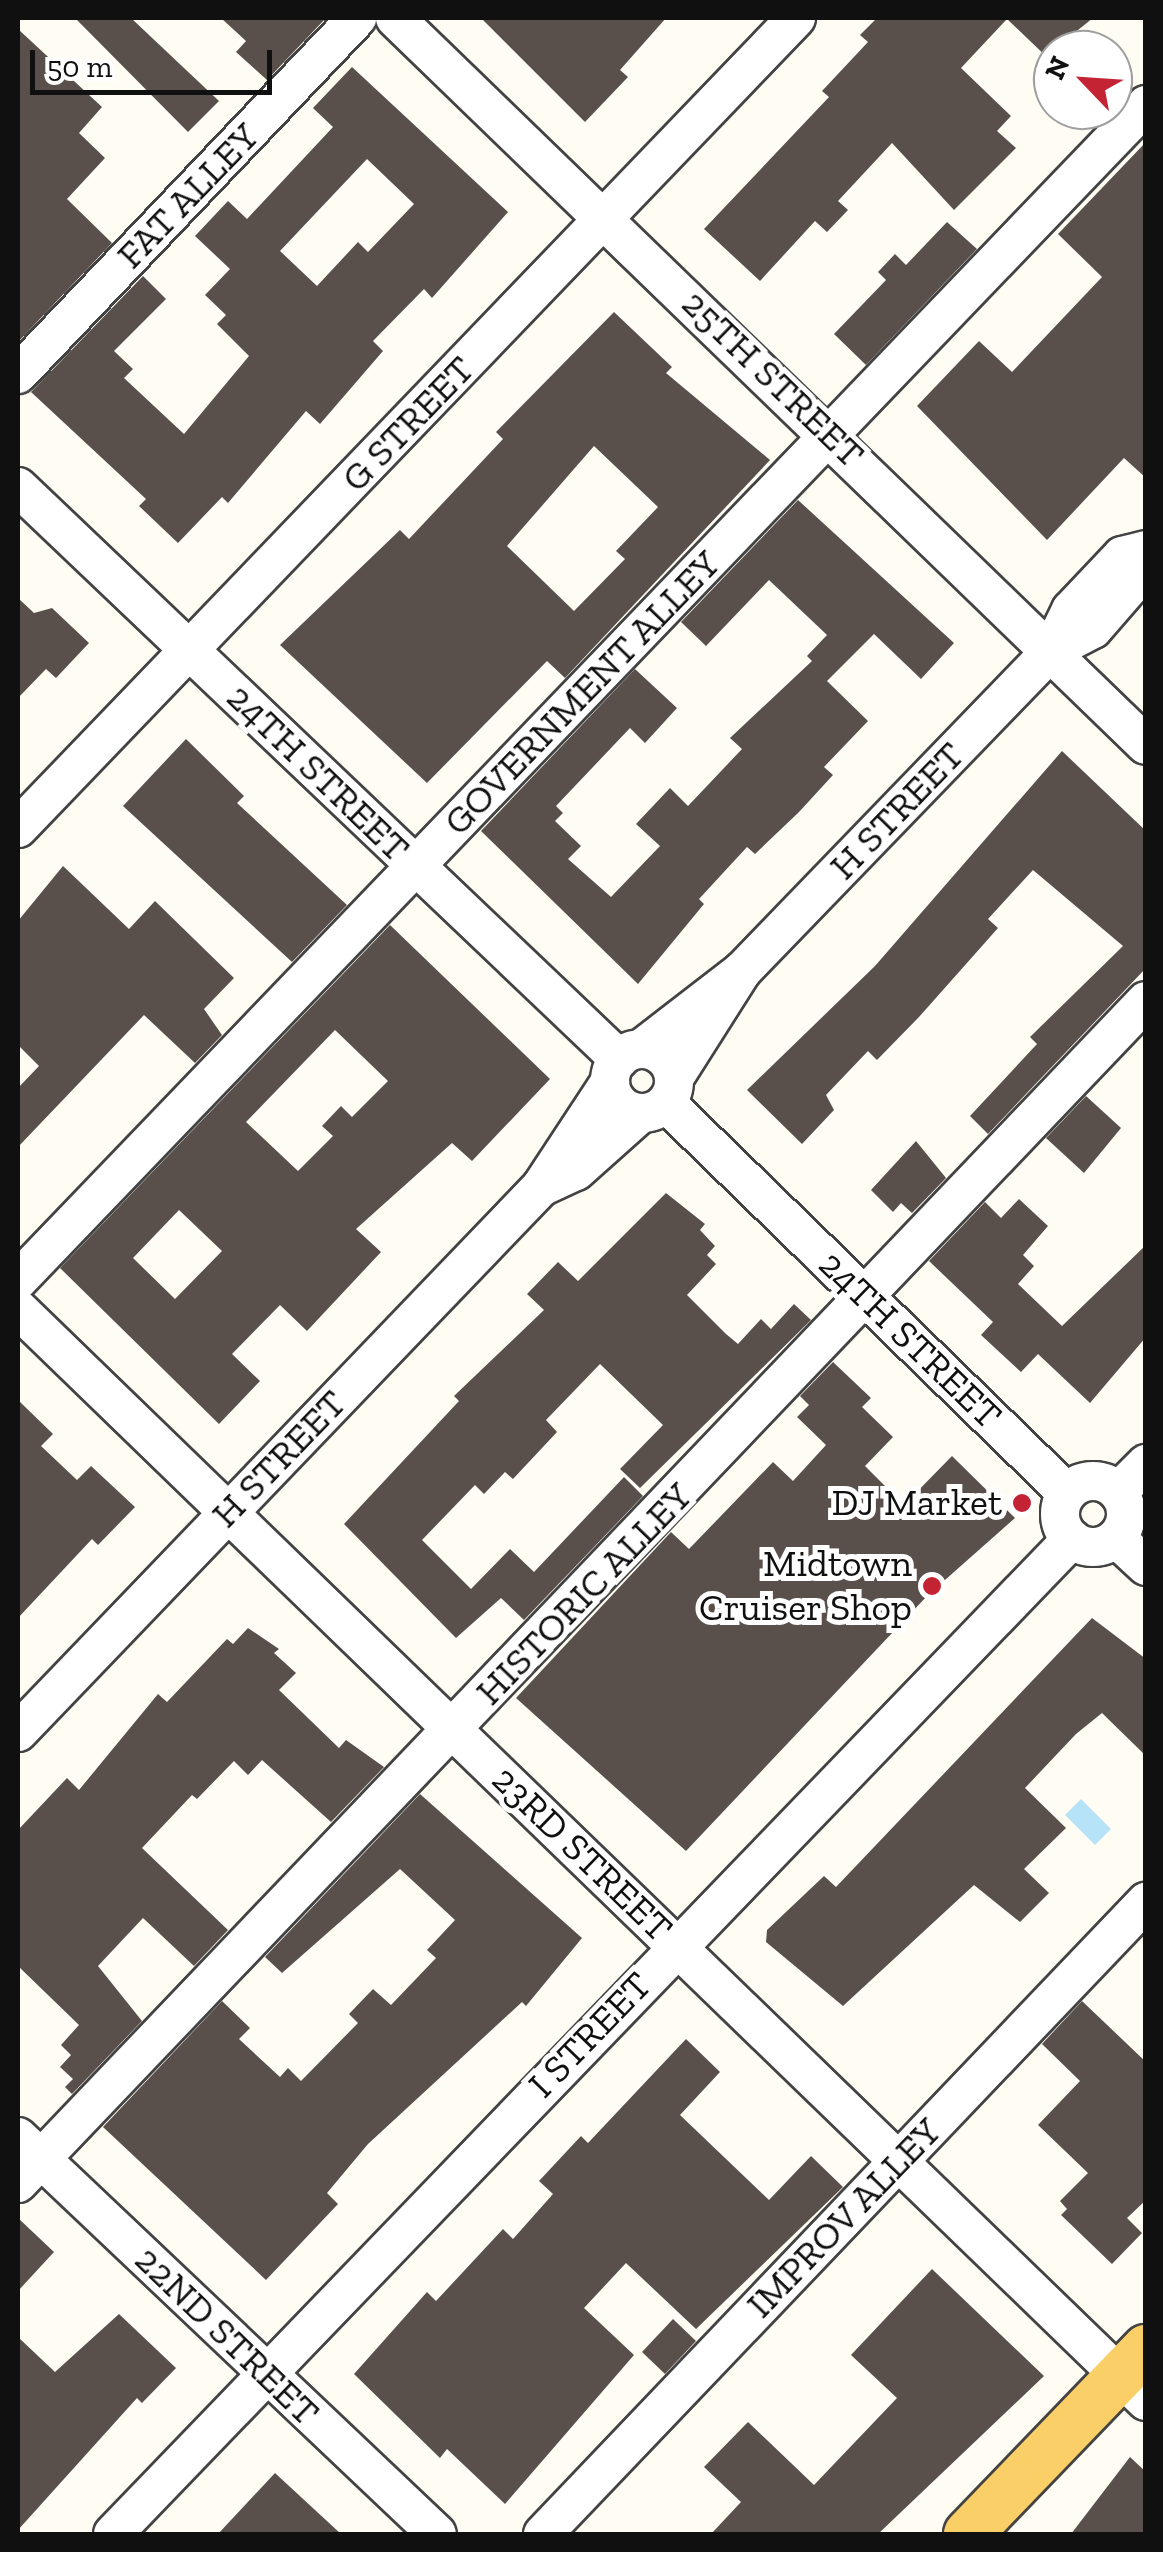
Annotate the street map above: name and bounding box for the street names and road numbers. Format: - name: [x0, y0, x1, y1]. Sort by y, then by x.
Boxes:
- street label: FAT ALLEY: [107, 113, 269, 279]
- street label: 25TH STREET: [672, 281, 874, 477]
- street label: G STREET: [332, 347, 484, 501]
- street label: GOVERNMENT ALLEY: [434, 541, 730, 845]
- street label: 24TH STREET: [217, 675, 419, 871]
- street label: H STREET: [821, 733, 973, 889]
- street label: 24TH STREET: [809, 1242, 1011, 1438]
- street label: H STREET: [203, 1381, 355, 1537]
- street label: HISTORIC ALLEY: [466, 1473, 702, 1715]
- street label: 23RD STREET: [483, 1757, 681, 1951]
- street label: I STREET: [519, 1963, 661, 2107]
- street label: IMPROV ALLEY: [737, 2108, 951, 2328]
- street label: 22ND STREET: [126, 2237, 328, 2435]

